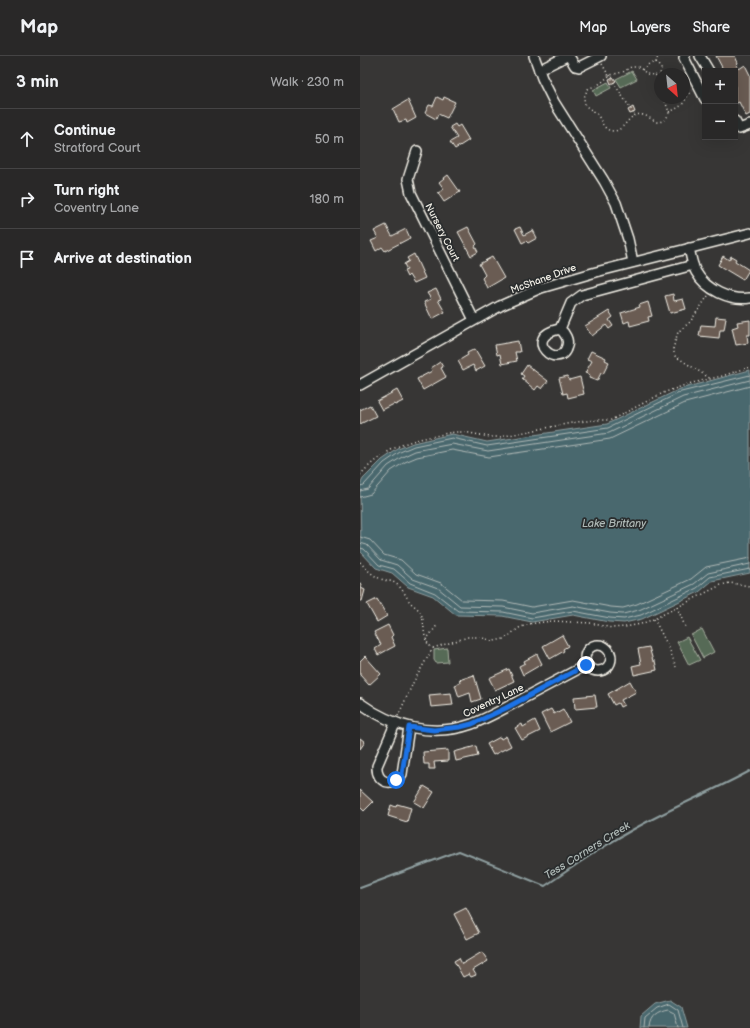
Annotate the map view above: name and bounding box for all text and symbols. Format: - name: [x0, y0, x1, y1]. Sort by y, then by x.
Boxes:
- text: Map: [20, 16, 58, 39]
- text: Map: [579, 19, 607, 36]
- text: Layers: [629, 19, 671, 36]
- text: Share: [693, 19, 730, 36]
- north arrow: [654, 68, 690, 104]
- map controls: [702, 68, 738, 140]
- button: +: [702, 68, 738, 104]
- text: 3 min: [16, 72, 59, 92]
- text: Walk · 230 m: [270, 74, 344, 90]
- button: −: [702, 104, 738, 140]
- text: Continue: [54, 121, 116, 140]
- icon: ahead: [16, 128, 38, 150]
- text: 50 m: [315, 131, 344, 147]
- text: Stratford Court: [54, 140, 141, 156]
- text: Turn right: [54, 181, 119, 200]
- icon: right: [16, 188, 38, 210]
- text: 180 m: [309, 191, 344, 207]
- text: Coventry Lane: [54, 200, 139, 216]
- street label: Nursery Court: [422, 202, 462, 263]
- icon: arrive: [16, 248, 38, 270]
- text: Arrive at destination: [54, 249, 192, 268]
- street label: McShane Drive: [509, 261, 578, 296]
- water label: Lake Brittany: [582, 517, 647, 530]
- route end: [577, 656, 595, 674]
- street label: Coventry Lane: [461, 682, 526, 720]
- route start: [387, 771, 405, 789]
- water label: Tess Corners Creek: [542, 818, 633, 882]

